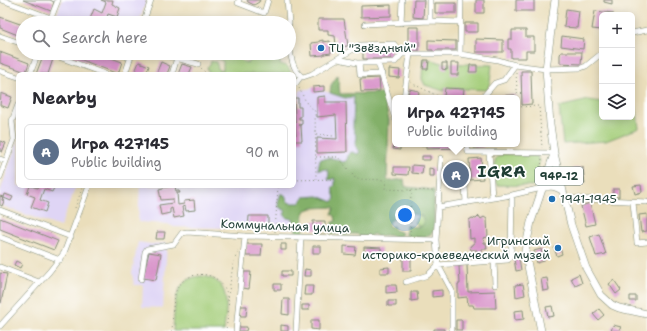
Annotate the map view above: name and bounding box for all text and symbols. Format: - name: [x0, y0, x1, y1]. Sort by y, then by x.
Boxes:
- map controls: [599, 12, 635, 120]
- button: +: [599, 12, 635, 48]
- search box: [16, 16, 296, 60]
- icon: search: [30, 27, 52, 49]
- text: Search here: [62, 28, 148, 48]
- place label: ТЦ "Звёздный": [329, 40, 416, 56]
- marker: ТЦ "Звёздный": [316, 43, 326, 53]
- button: −: [599, 48, 635, 84]
- button: layers: [599, 84, 635, 120]
- text: Nearby: [32, 87, 97, 109]
- popup: [392, 95, 520, 147]
- text: Игра 427145: [407, 103, 505, 123]
- text: Public building: [407, 123, 497, 140]
- text: Игра 427145: [71, 134, 169, 154]
- text: A: [41, 144, 51, 161]
- text: 90 m: [245, 144, 279, 161]
- text: Public building: [71, 154, 162, 171]
- pin: A: [443, 160, 469, 190]
- district label: IGRA: [477, 161, 527, 182]
- road number: 94Р-12: [535, 167, 583, 185]
- place label: 1941-1945: [560, 191, 617, 207]
- marker: 1941-1945: [547, 194, 557, 204]
- your location: [395, 205, 415, 225]
- street label: Коммунальная улица: [220, 216, 350, 236]
- place label: Игринский историко-краеведческий музей: [362, 233, 550, 263]
- marker: Игринский историко-краеведческий музей: [553, 243, 563, 253]

